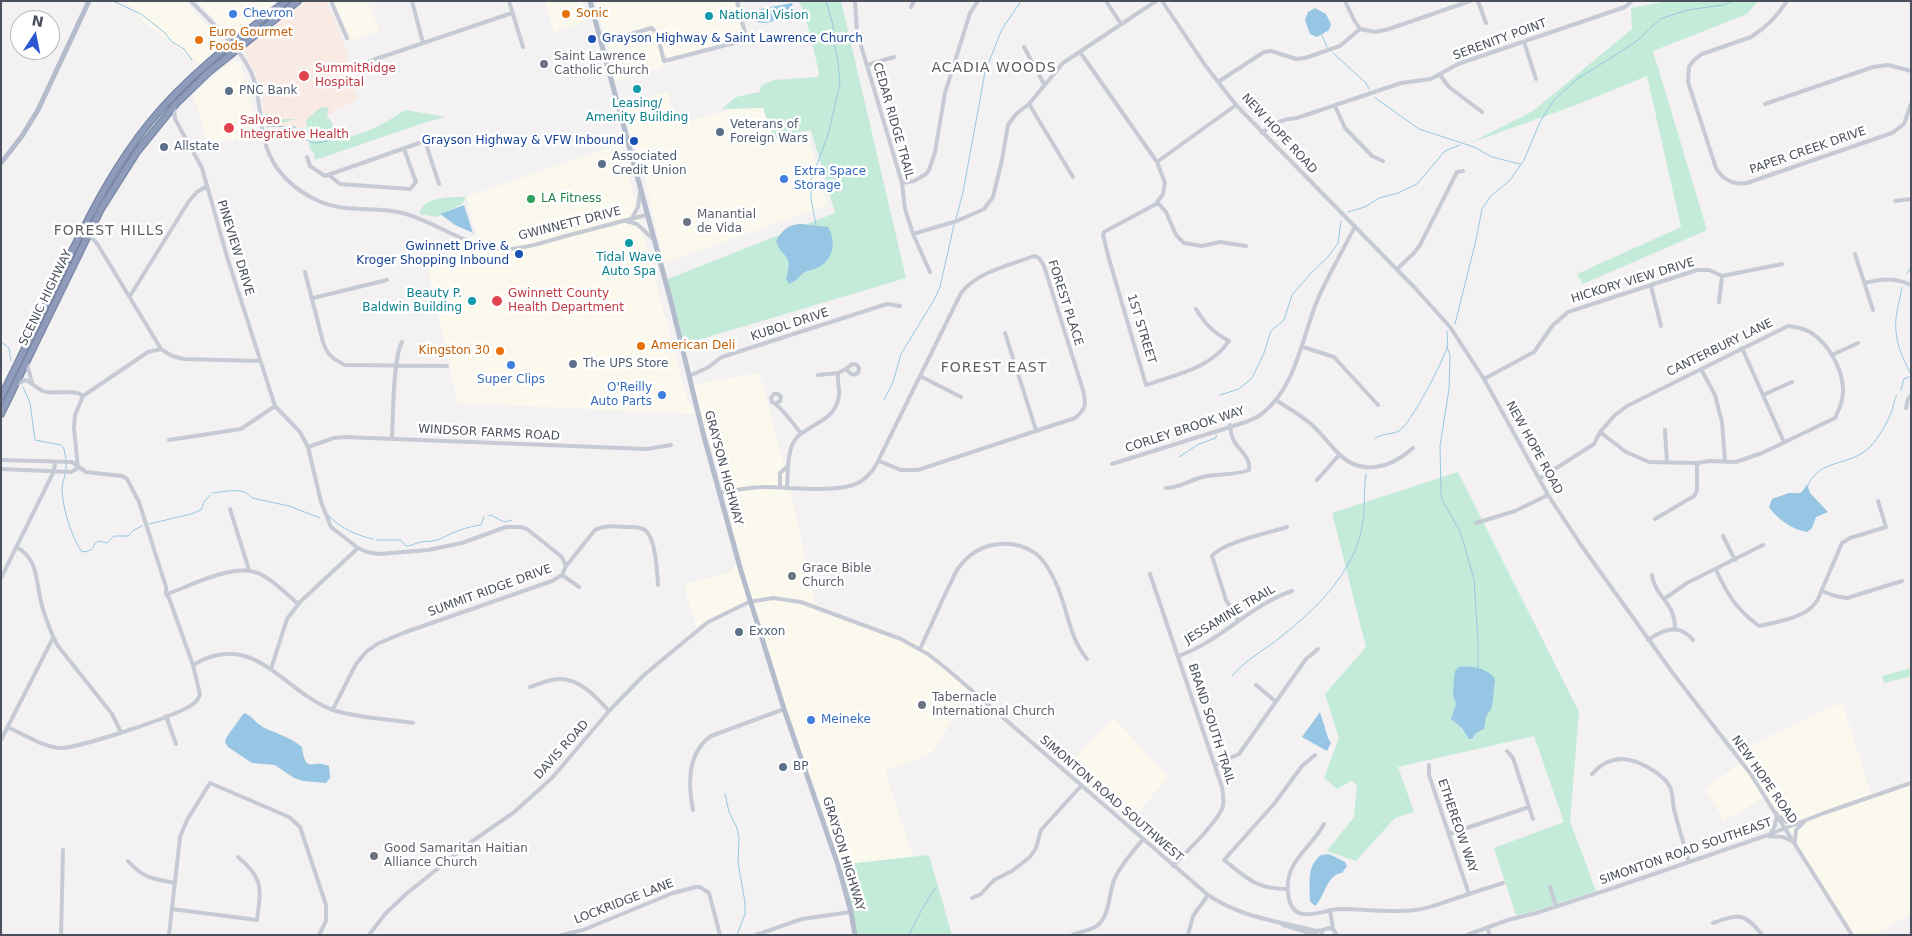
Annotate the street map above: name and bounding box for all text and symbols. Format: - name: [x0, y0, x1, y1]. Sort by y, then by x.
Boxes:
- place label: Chevron: [243, 7, 293, 21]
- place label: Sonic: [576, 7, 608, 21]
- marker: Chevron: [227, 8, 239, 20]
- marker: Sonic: [560, 8, 572, 20]
- place label: National Vision: [719, 9, 809, 23]
- north arrow: [10, 10, 60, 60]
- marker: National Vision: [703, 10, 715, 22]
- text: N: [30, 12, 45, 30]
- street label: SERENITY POINT: [1451, 16, 1549, 64]
- place label: Euro Gourmet Foods: [209, 26, 293, 54]
- place label: Grayson Highway & Saint Lawrence Church: [602, 32, 863, 46]
- marker: Grayson Highway & Saint Lawrence Church: [586, 33, 598, 45]
- marker: Euro Gourmet Foods: [193, 34, 205, 46]
- place label: Saint Lawrence Catholic Church: [554, 50, 649, 78]
- marker: Saint Lawrence Catholic Church: [538, 58, 550, 70]
- district label: ACADIA WOODS: [930, 60, 1058, 76]
- street label: CEDAR RIDGE TRAIL: [869, 61, 917, 181]
- place label: SummitRidge Hospital: [315, 62, 396, 90]
- marker: SummitRidge Hospital: [297, 69, 311, 83]
- marker: Leasing/ Amenity Building: [631, 83, 643, 95]
- place label: PNC Bank: [239, 84, 298, 98]
- marker: PNC Bank: [223, 85, 235, 97]
- street label: NEW HOPE ROAD: [1238, 91, 1320, 177]
- place label: Leasing/ Amenity Building: [586, 97, 688, 125]
- place label: Salveo Integrative Health: [240, 114, 349, 142]
- place label: Veterans of Foreign Wars: [730, 118, 808, 146]
- marker: Salveo Integrative Health: [222, 121, 236, 135]
- street label: PAPER CREEK DRIVE: [1748, 124, 1868, 178]
- marker: Veterans of Foreign Wars: [714, 126, 726, 138]
- place label: Grayson Highway & VFW Inbound: [422, 134, 624, 148]
- marker: Grayson Highway & VFW Inbound: [628, 135, 640, 147]
- place label: Allstate: [174, 140, 219, 154]
- marker: Allstate: [158, 141, 170, 153]
- place label: Associated Credit Union: [612, 150, 687, 178]
- marker: Associated Credit Union: [596, 158, 608, 170]
- place label: Extra Space Storage: [794, 165, 866, 193]
- marker: Extra Space Storage: [778, 173, 790, 185]
- place label: LA Fitness: [541, 192, 602, 206]
- marker: LA Fitness: [525, 193, 537, 205]
- street label: PINEVIEW DRIVE: [214, 198, 256, 298]
- street label: GWINNETT DRIVE: [517, 204, 623, 244]
- place label: Manantial de Vida: [697, 208, 756, 236]
- marker: Manantial de Vida: [681, 216, 693, 228]
- district label: FOREST HILLS: [52, 223, 166, 239]
- marker: Tidal Wave Auto Spa: [623, 237, 635, 249]
- place label: Gwinnett Drive & Kroger Shopping Inbound: [356, 240, 509, 268]
- street label: SCENIC HIGHWAY: [17, 248, 75, 348]
- marker: Gwinnett Drive & Kroger Shopping Inbound: [513, 248, 525, 260]
- place label: Tidal Wave Auto Spa: [596, 251, 662, 279]
- street label: HICKORY VIEW DRIVE: [1570, 255, 1696, 307]
- street label: FOREST PLACE: [1044, 258, 1086, 348]
- place label: Beauty P. Baldwin Building: [362, 287, 462, 315]
- place label: Gwinnett County Health Department: [508, 287, 624, 315]
- street label: 1ST STREET: [1124, 292, 1158, 366]
- marker: Gwinnett County Health Department: [490, 294, 504, 308]
- marker: Beauty P. Baldwin Building: [466, 295, 478, 307]
- street label: KUBOL DRIVE: [749, 306, 831, 344]
- street label: CANTERBURY LANE: [1665, 316, 1775, 380]
- place label: American Deli: [651, 339, 735, 353]
- marker: American Deli: [635, 340, 647, 352]
- place label: Kingston 30: [419, 344, 490, 358]
- marker: Kingston 30: [494, 345, 506, 357]
- place label: The UPS Store: [583, 357, 668, 371]
- marker: The UPS Store: [567, 358, 579, 370]
- marker: Super Clips: [505, 359, 517, 371]
- district label: FOREST EAST: [939, 360, 1049, 376]
- place label: Super Clips: [477, 373, 545, 387]
- place label: O'Reilly Auto Parts: [590, 381, 652, 409]
- marker: O'Reilly Auto Parts: [656, 389, 668, 401]
- street label: NEW HOPE ROAD: [1502, 399, 1566, 497]
- street label: CORLEY BROOK WAY: [1124, 404, 1246, 456]
- street label: GRAYSON HIGHWAY: [701, 409, 745, 527]
- street label: WINDSOR FARMS ROAD: [418, 422, 560, 444]
- street label: SUMMIT RIDGE DRIVE: [426, 562, 554, 620]
- place label: Grace Bible Church: [802, 562, 871, 590]
- marker: Grace Bible Church: [786, 570, 798, 582]
- street label: JESSAMINE TRAIL: [1182, 582, 1278, 648]
- place label: Exxon: [749, 625, 785, 639]
- marker: Exxon: [733, 626, 745, 638]
- street label: BRAND SOUTH TRAIL: [1185, 662, 1237, 786]
- place label: Tabernacle International Church: [932, 691, 1055, 719]
- marker: Tabernacle International Church: [916, 699, 928, 711]
- place label: Meineke: [821, 713, 871, 727]
- marker: Meineke: [805, 714, 817, 726]
- street label: DAVIS ROAD: [532, 717, 592, 783]
- street label: SIMONTON ROAD SOUTHWEST: [1036, 733, 1186, 865]
- street label: NEW HOPE ROAD: [1728, 733, 1800, 827]
- place label: BP: [793, 760, 808, 774]
- marker: BP: [777, 761, 789, 773]
- street label: ETHEREOW WAY: [1434, 777, 1480, 875]
- street label: GRAYSON HIGHWAY: [819, 795, 867, 913]
- street label: SIMONTON ROAD SOUTHEAST: [1598, 816, 1774, 888]
- place label: Good Samaritan Haitian Alliance Church: [384, 842, 528, 870]
- marker: Good Samaritan Haitian Alliance Church: [368, 850, 380, 862]
- street label: LOCKRIDGE LANE: [572, 876, 676, 928]

